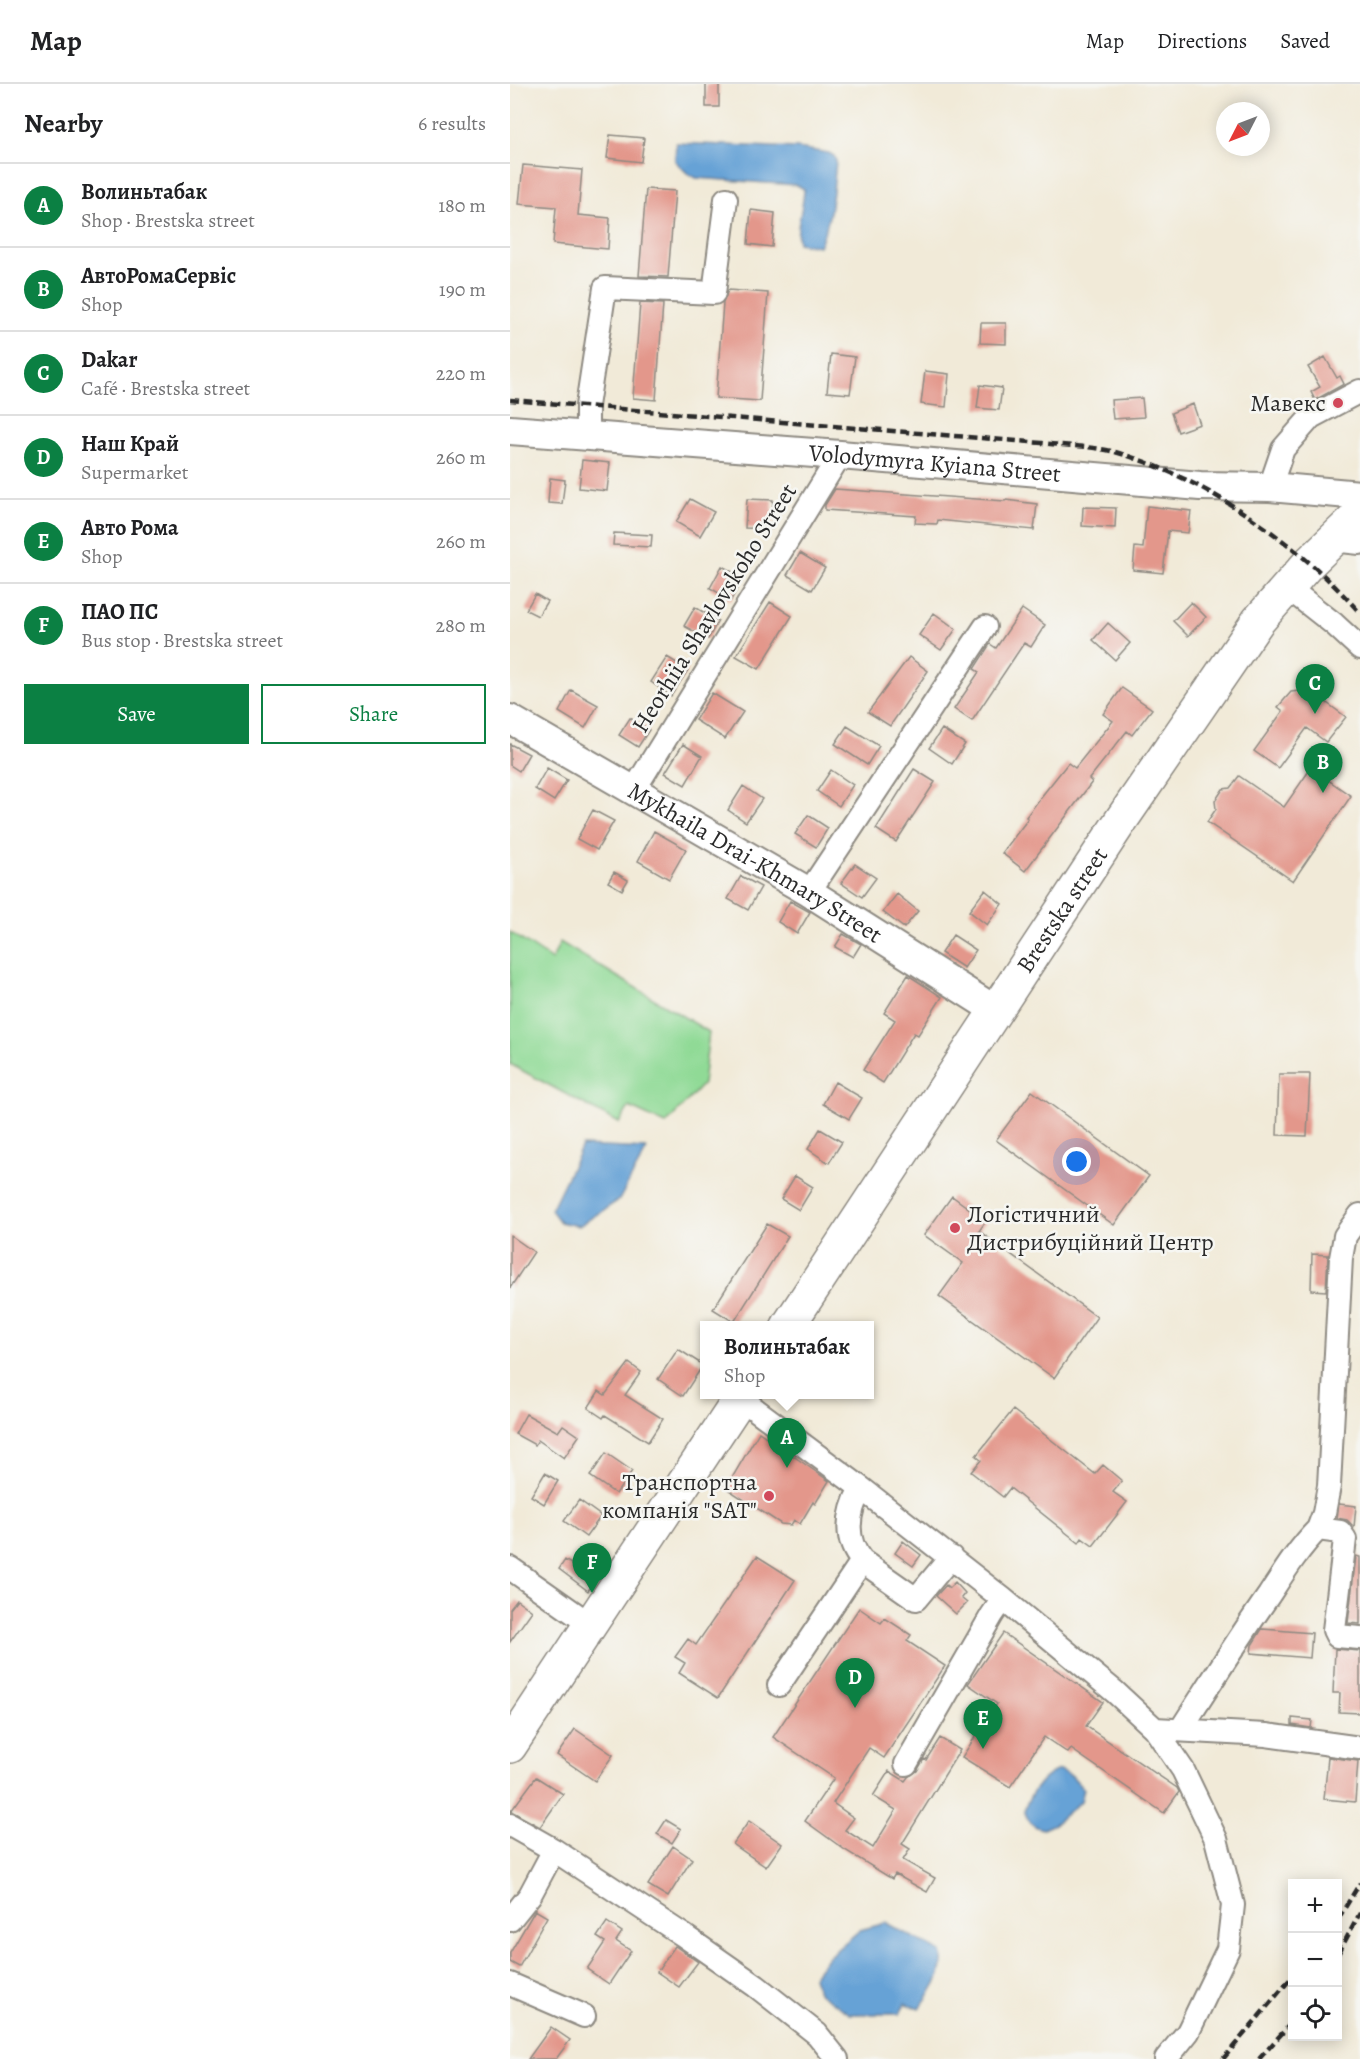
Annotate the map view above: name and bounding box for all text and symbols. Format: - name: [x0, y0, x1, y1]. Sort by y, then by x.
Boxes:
- text: Map: [30, 22, 82, 60]
- text: Map: [1086, 27, 1124, 55]
- text: Directions: [1157, 27, 1247, 55]
- text: Saved: [1280, 27, 1330, 55]
- north arrow: [1216, 102, 1270, 156]
- text: Nearby: [24, 106, 103, 141]
- text: 6 results: [418, 110, 486, 137]
- text: Волиньтабак: [81, 177, 207, 207]
- text: A: [37, 192, 50, 219]
- text: 180 m: [438, 192, 486, 219]
- text: Shop · Brestska street: [81, 207, 255, 234]
- text: АвтоРомаСервіс: [81, 261, 236, 291]
- text: B: [37, 276, 50, 303]
- text: 190 m: [439, 276, 486, 303]
- text: Shop: [81, 291, 123, 318]
- text: Dakar: [81, 345, 138, 375]
- text: C: [37, 360, 50, 387]
- text: 220 m: [436, 360, 486, 387]
- text: Café · Brestska street: [81, 375, 250, 402]
- place label: Мавекс: [1250, 387, 1326, 419]
- marker: Мавекс: [1331, 396, 1345, 410]
- text: Наш Край: [81, 429, 179, 459]
- street label: Volodymyra Kyiana Street: [807, 437, 1062, 490]
- text: D: [37, 444, 50, 471]
- text: 260 m: [436, 444, 486, 471]
- text: Supermarket: [81, 459, 188, 486]
- street label: Heorhiia Shavlovskoho Street: [624, 477, 804, 739]
- text: Авто Рома: [81, 513, 179, 543]
- text: E: [38, 528, 49, 555]
- text: 260 m: [436, 528, 486, 555]
- text: Shop: [81, 543, 123, 570]
- text: ПАО ПС: [81, 597, 158, 627]
- text: F: [38, 612, 49, 639]
- text: 280 m: [436, 612, 486, 639]
- text: Bus stop · Brestska street: [81, 627, 283, 654]
- pin: C: [1296, 664, 1334, 714]
- button: Save: [24, 684, 249, 744]
- button: Share: [261, 684, 486, 744]
- pin: B: [1304, 744, 1342, 793]
- street label: Mykhaila Drai-Khmary Street: [622, 775, 888, 950]
- street label: Brestska street: [1009, 841, 1115, 979]
- your location: [1062, 1147, 1091, 1176]
- place label: Логістичний Дистрибуційний Центр: [967, 1198, 1214, 1258]
- marker: Логістичний Дистрибуційний Центр: [948, 1221, 962, 1235]
- popup: [700, 1321, 874, 1399]
- text: Волиньтабак: [724, 1332, 850, 1362]
- text: Shop: [724, 1362, 765, 1389]
- pin: A: [768, 1418, 806, 1468]
- place label: Транспортна компанія "SAT": [602, 1466, 757, 1526]
- marker: Транспортна компанія "SAT": [762, 1489, 776, 1503]
- pin: F: [572, 1544, 611, 1593]
- pin: D: [836, 1658, 874, 1708]
- pin: E: [964, 1700, 1002, 1749]
- map controls: [1288, 1879, 1342, 2041]
- button: +: [1288, 1879, 1342, 1933]
- button: −: [1288, 1933, 1342, 1987]
- button: locate: [1288, 1987, 1342, 2041]

